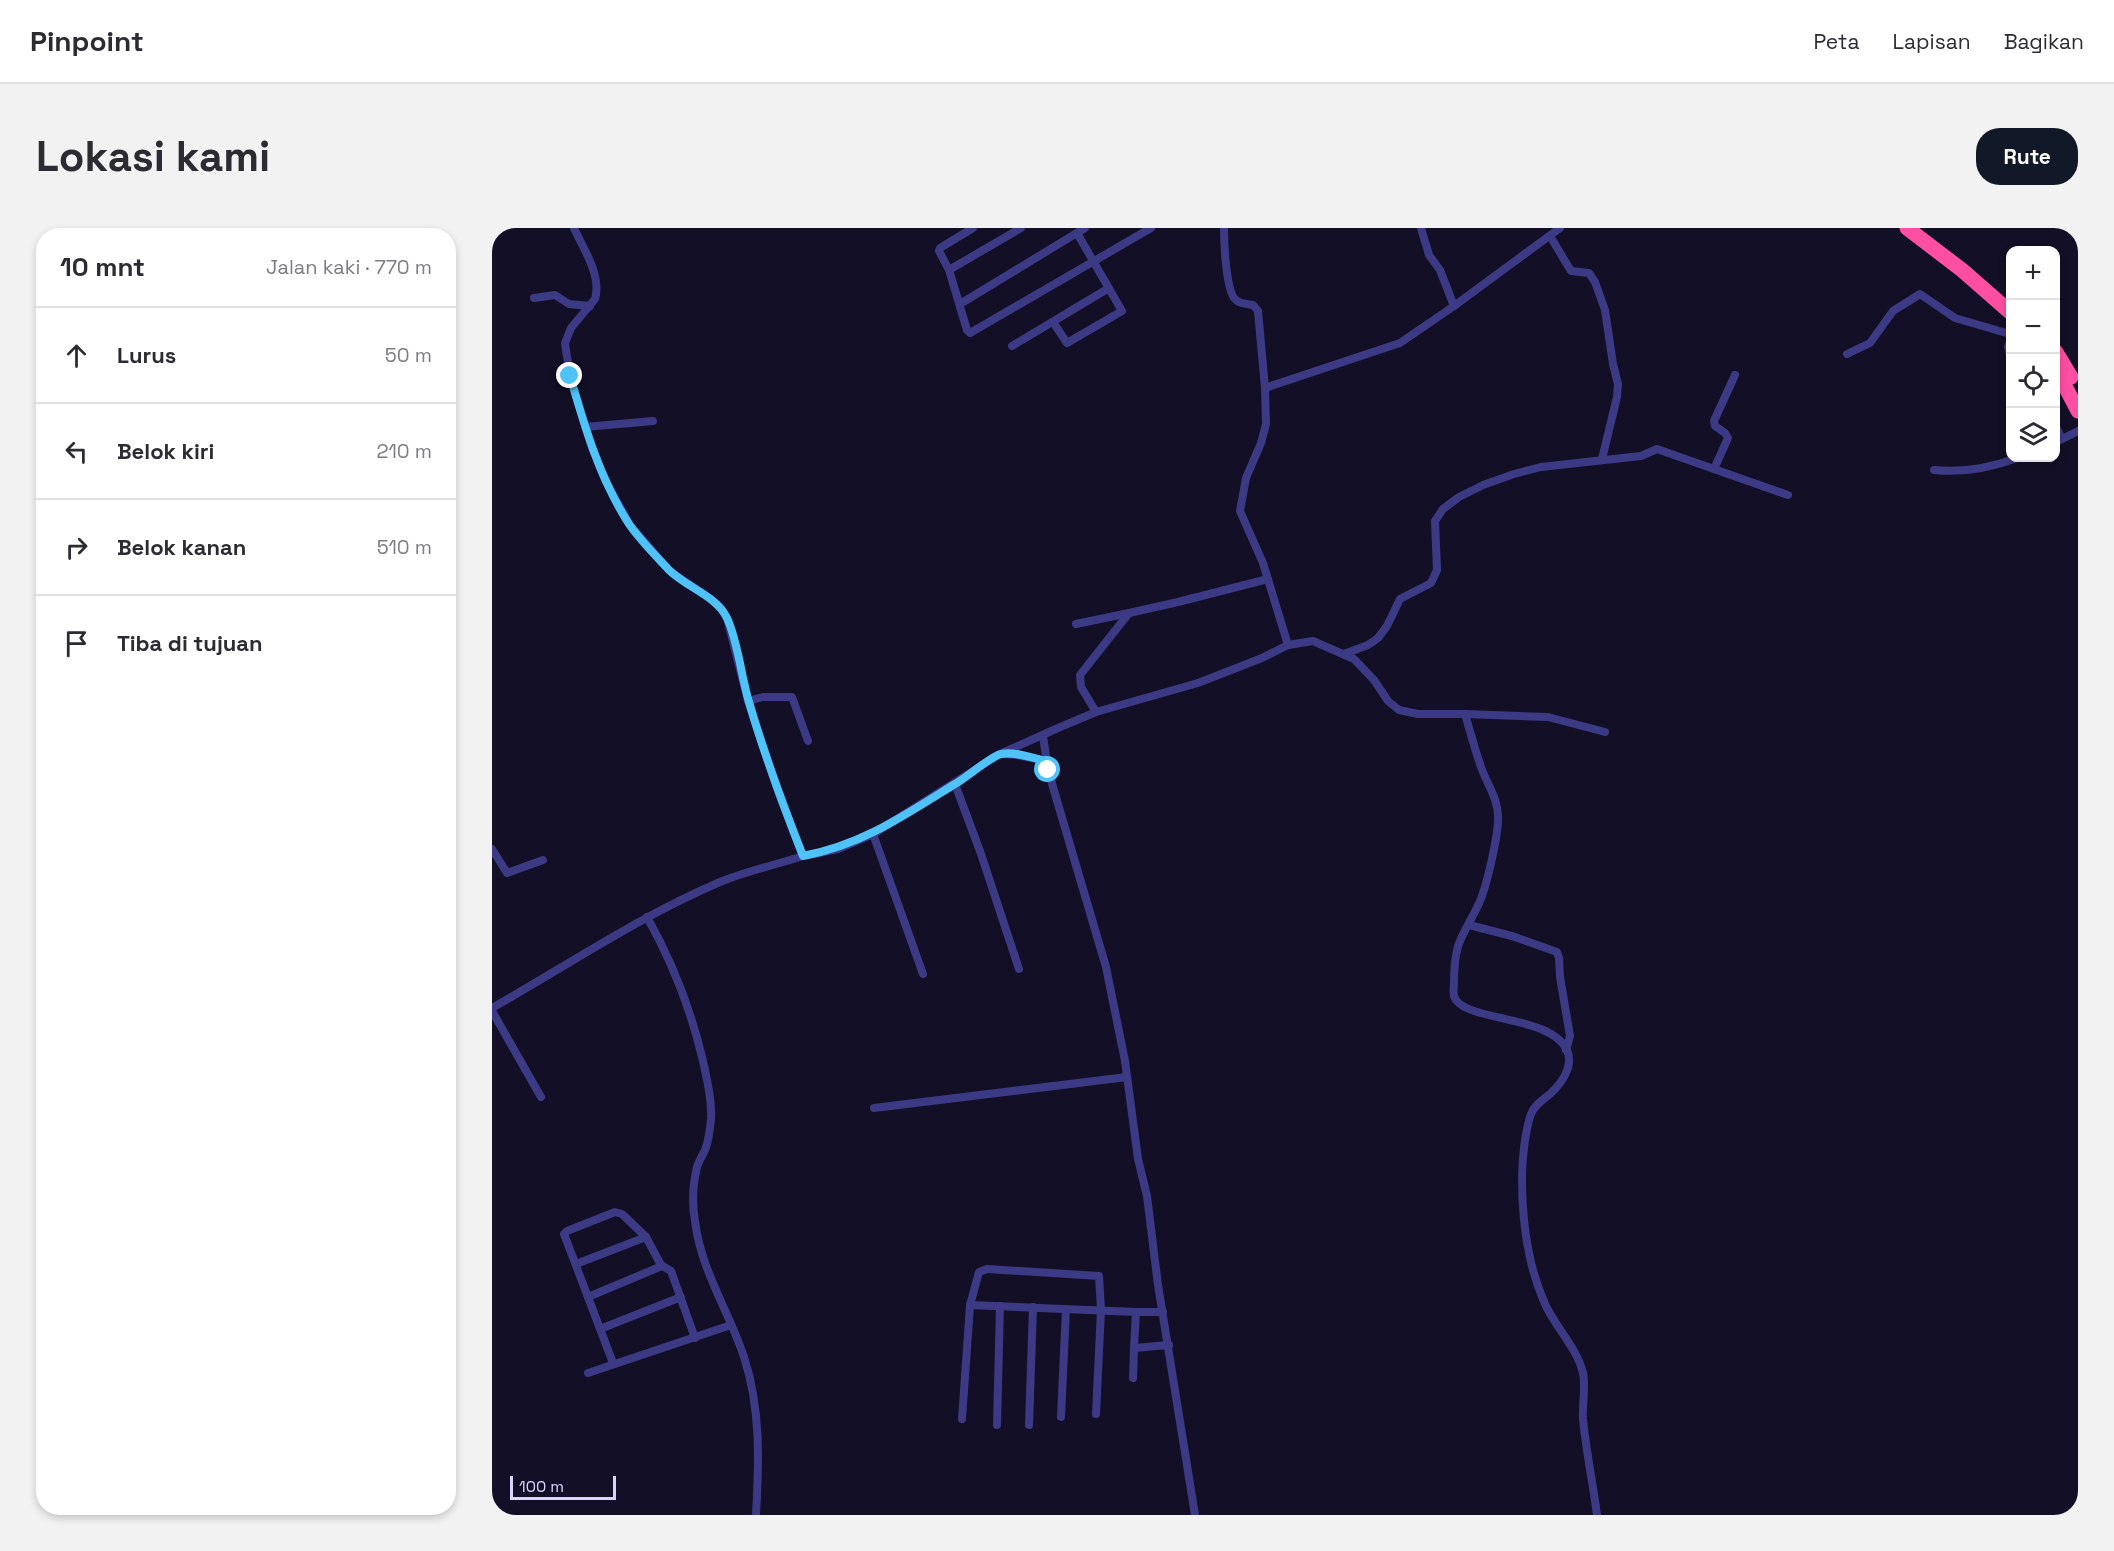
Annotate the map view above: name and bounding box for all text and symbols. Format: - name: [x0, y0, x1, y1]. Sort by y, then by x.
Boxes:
- text: Pinpoint: [30, 23, 144, 59]
- text: Peta: [1814, 28, 1860, 55]
- text: Lapisan: [1893, 28, 1971, 55]
- text: Bagikan: [2004, 28, 2084, 55]
- button: Rute: [1976, 128, 2078, 185]
- text: Lokasi kami: [36, 130, 270, 183]
- map controls: [2006, 246, 2060, 462]
- button: +: [2006, 246, 2060, 300]
- text: 10 mnt: [60, 250, 145, 284]
- text: Jalan kaki · 770 m: [266, 254, 432, 280]
- button: −: [2006, 300, 2060, 354]
- icon: ahead: [60, 339, 93, 372]
- text: Lurus: [117, 341, 176, 369]
- text: 50 m: [385, 342, 432, 368]
- button: locate: [2006, 354, 2060, 408]
- route end: [556, 362, 582, 388]
- button: layers: [2006, 408, 2060, 462]
- icon: left: [60, 435, 93, 468]
- text: Belok kiri: [117, 437, 214, 465]
- text: 210 m: [376, 438, 432, 464]
- icon: right: [60, 531, 93, 564]
- text: Belok kanan: [117, 533, 246, 561]
- text: 510 m: [377, 534, 432, 560]
- icon: arrive: [60, 627, 93, 660]
- text: Tiba di tujuan: [117, 629, 263, 657]
- route start: [1034, 756, 1060, 782]
- scale bar: [510, 1473, 616, 1500]
- text: 100 m: [519, 1476, 564, 1497]

